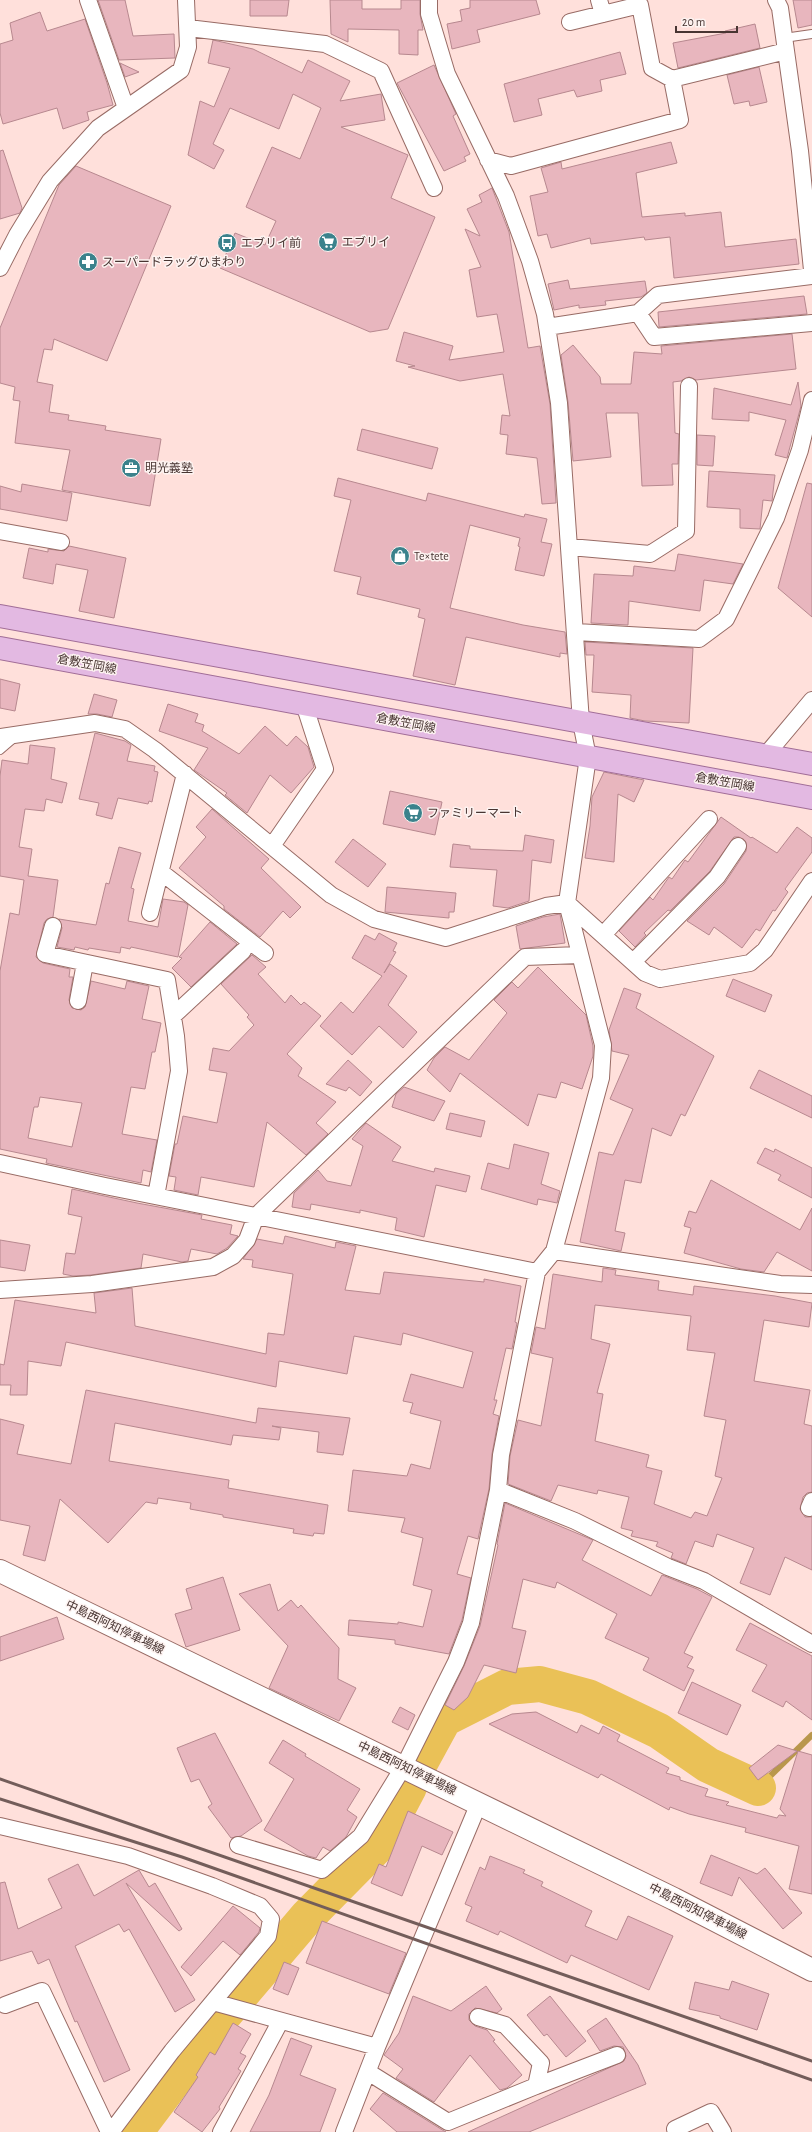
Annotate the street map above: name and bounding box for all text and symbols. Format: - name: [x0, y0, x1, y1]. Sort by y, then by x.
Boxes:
- scale bar: [676, 8, 737, 34]
- text: 20 m: [682, 16, 705, 28]
- supermarket icon: エブリイ: [317, 231, 339, 253]
- bus stop icon: エブリイ前: [216, 232, 238, 254]
- place label: エブリイ: [342, 235, 390, 248]
- place label: エブリイ前: [241, 236, 301, 249]
- pharmacy icon: スーパードラッグひまわり: [77, 251, 99, 273]
- place label: スーパードラッグひまわり: [102, 255, 246, 268]
- office icon: 明光義塾: [120, 457, 142, 479]
- place label: 明光義塾: [145, 461, 193, 474]
- shop icon: Te×tete: [389, 545, 411, 567]
- place label: Te×tete: [414, 550, 449, 562]
- street label: 倉敷笠岡線: [56, 651, 118, 676]
- street label: 倉敷笠岡線: [375, 710, 437, 735]
- street label: 倉敷笠岡線: [694, 770, 756, 793]
- supermarket icon: ファミリーマート: [402, 802, 424, 824]
- place label: ファミリーマート: [427, 807, 523, 819]
- street label: 中島西阿知停車場線: [64, 1597, 167, 1656]
- street label: 中島西阿知停車場線: [356, 1738, 459, 1797]
- street label: 中島西阿知停車場線: [647, 1880, 749, 1941]

